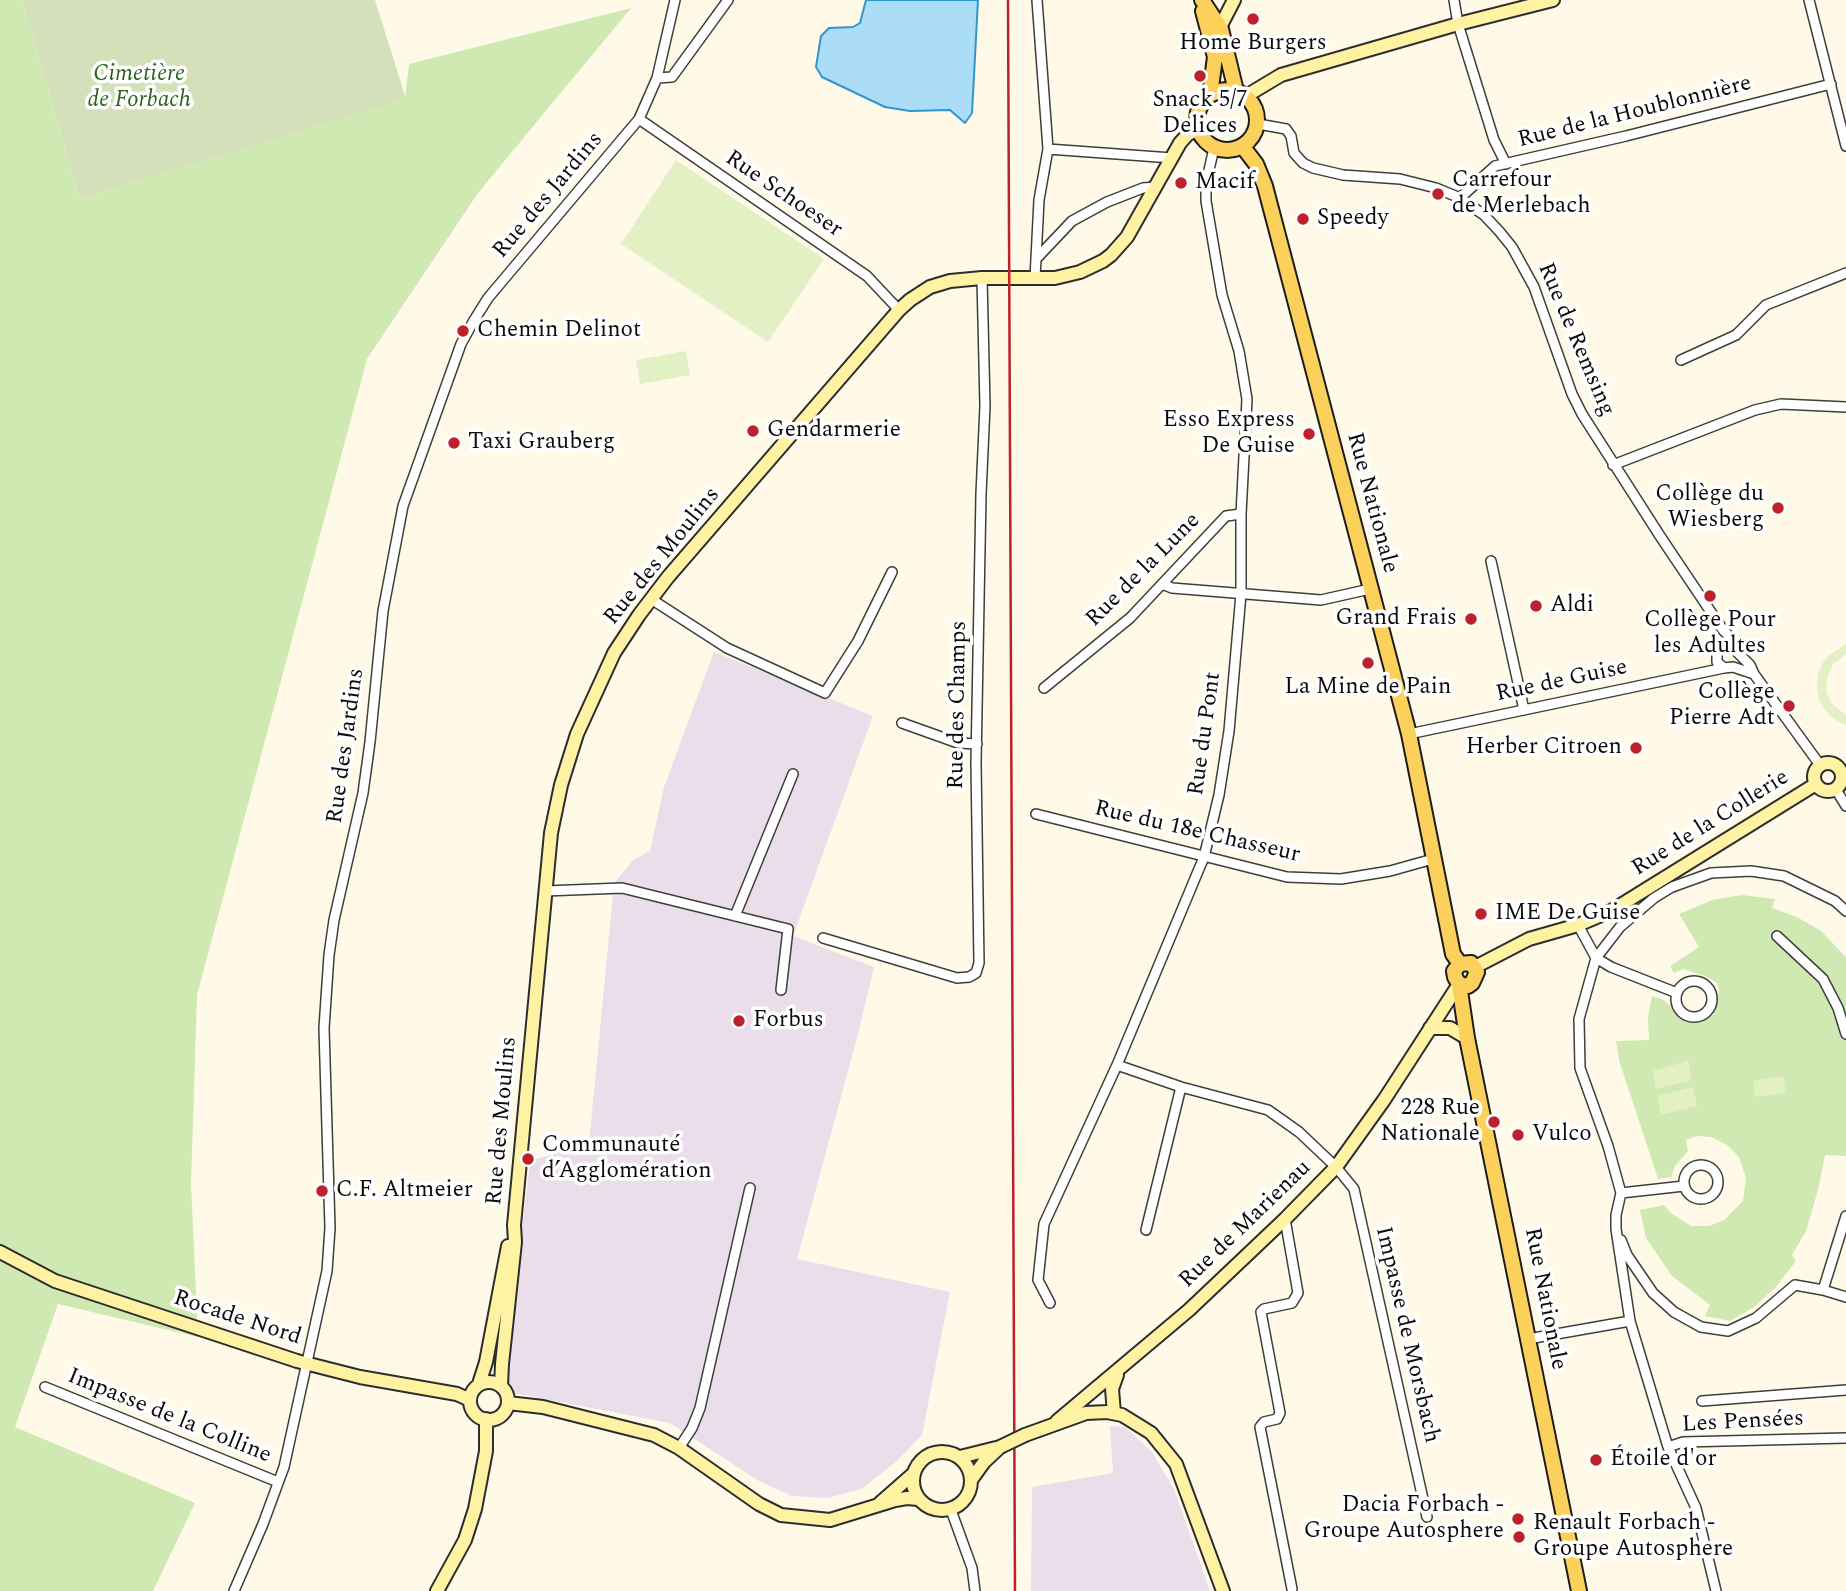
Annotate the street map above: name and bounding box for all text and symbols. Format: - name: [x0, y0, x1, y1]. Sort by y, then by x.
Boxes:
- marker: Home Burgers: [1245, 11, 1261, 27]
- place label: Home Burgers: [1179, 30, 1327, 58]
- park label: Cimetière de Forbach: [87, 61, 191, 115]
- marker: Snack 5/7 Delices: [1192, 68, 1208, 84]
- street label: Rue de la Houblonnière: [1515, 71, 1755, 155]
- place label: Snack 5/7 Delices: [1152, 87, 1248, 141]
- street label: Rue des Jardins: [488, 127, 610, 265]
- street label: Rue Schoeser: [719, 146, 847, 244]
- place label: Carrefour de Merlebach: [1452, 167, 1591, 221]
- place label: Macif: [1195, 169, 1254, 197]
- marker: Macif: [1173, 175, 1189, 191]
- marker: Carrefour de Merlebach: [1430, 186, 1446, 202]
- place label: Speedy: [1317, 205, 1389, 233]
- marker: Speedy: [1295, 211, 1311, 227]
- street label: Rue de Remsing: [1530, 259, 1620, 421]
- place label: Chemin Delinot: [477, 317, 641, 345]
- marker: Chemin Delinot: [455, 323, 471, 339]
- place label: Esso Express De Guise: [1163, 407, 1295, 461]
- place label: Gendarmerie: [767, 417, 901, 445]
- marker: Gendarmerie: [745, 423, 761, 439]
- marker: Esso Express De Guise: [1301, 426, 1317, 442]
- place label: Taxi Grauberg: [468, 429, 615, 457]
- street label: Rue Nationale: [1339, 430, 1403, 576]
- marker: Taxi Grauberg: [446, 435, 462, 451]
- place label: Collège du Wiesberg: [1655, 481, 1764, 535]
- street label: Rue des Moulins: [599, 483, 727, 631]
- marker: Collège du Wiesberg: [1770, 500, 1786, 516]
- street label: Rue de la Lune: [1081, 508, 1207, 634]
- marker: Collège Pour les Adultes: [1702, 588, 1718, 604]
- place label: Aldi: [1550, 592, 1594, 620]
- marker: Aldi: [1528, 598, 1544, 614]
- place label: Grand Frais: [1336, 605, 1457, 633]
- place label: Collège Pour les Adultes: [1644, 607, 1776, 661]
- marker: Grand Frais: [1463, 611, 1479, 627]
- street label: Rue des Champs: [944, 620, 974, 790]
- marker: La Mine de Pain: [1360, 655, 1376, 671]
- street label: Rue de Guise: [1494, 655, 1630, 709]
- street label: Rue des Jardins: [322, 666, 372, 826]
- street label: Rue du Pont: [1184, 670, 1228, 798]
- place label: La Mine de Pain: [1285, 674, 1451, 702]
- place label: Collège Pierre Adt: [1669, 679, 1775, 733]
- marker: Collège Pierre Adt: [1781, 698, 1797, 714]
- place label: Herber Citroen: [1466, 734, 1622, 762]
- marker: Herber Citroen: [1628, 740, 1644, 756]
- street label: Rue de la Collerie: [1627, 765, 1795, 883]
- street label: Rue du 18e Chasseur: [1091, 796, 1303, 870]
- place label: IME De Guise: [1495, 900, 1640, 928]
- marker: IME De Guise: [1473, 906, 1489, 922]
- place label: Forbus: [753, 1007, 824, 1035]
- marker: Forbus: [731, 1013, 747, 1029]
- street label: Rue des Moulins: [482, 1035, 524, 1207]
- place label: 228 Rue Nationale: [1381, 1095, 1480, 1149]
- marker: 228 Rue Nationale: [1486, 1114, 1502, 1130]
- place label: Vulco: [1532, 1121, 1592, 1149]
- marker: Vulco: [1510, 1127, 1526, 1143]
- place label: Communauté d’Agglomération: [542, 1132, 712, 1186]
- marker: Communauté d’Agglomération: [520, 1151, 536, 1167]
- street label: Rue de Marienau: [1174, 1155, 1318, 1295]
- place label: C.F. Altmeier: [336, 1177, 473, 1205]
- marker: C.F. Altmeier: [314, 1183, 330, 1199]
- street label: Impasse de Morsbach: [1368, 1224, 1444, 1446]
- street label: Rue Nationale: [1517, 1225, 1571, 1373]
- street label: Rocade Nord: [170, 1285, 304, 1353]
- street label: Impasse de la Colline: [63, 1363, 275, 1471]
- street label: Les Pensées: [1681, 1406, 1805, 1440]
- place label: Étoile d'or: [1610, 1446, 1717, 1474]
- marker: Étoile d'or: [1588, 1452, 1604, 1468]
- place label: Dacia Forbach - Groupe Autosphere: [1304, 1492, 1504, 1546]
- place label: Renault Forbach - Groupe Autosphere: [1533, 1510, 1733, 1564]
- marker: Dacia Forbach - Groupe Autosphere: [1510, 1511, 1526, 1527]
- marker: Renault Forbach - Groupe Autosphere: [1511, 1529, 1527, 1545]

